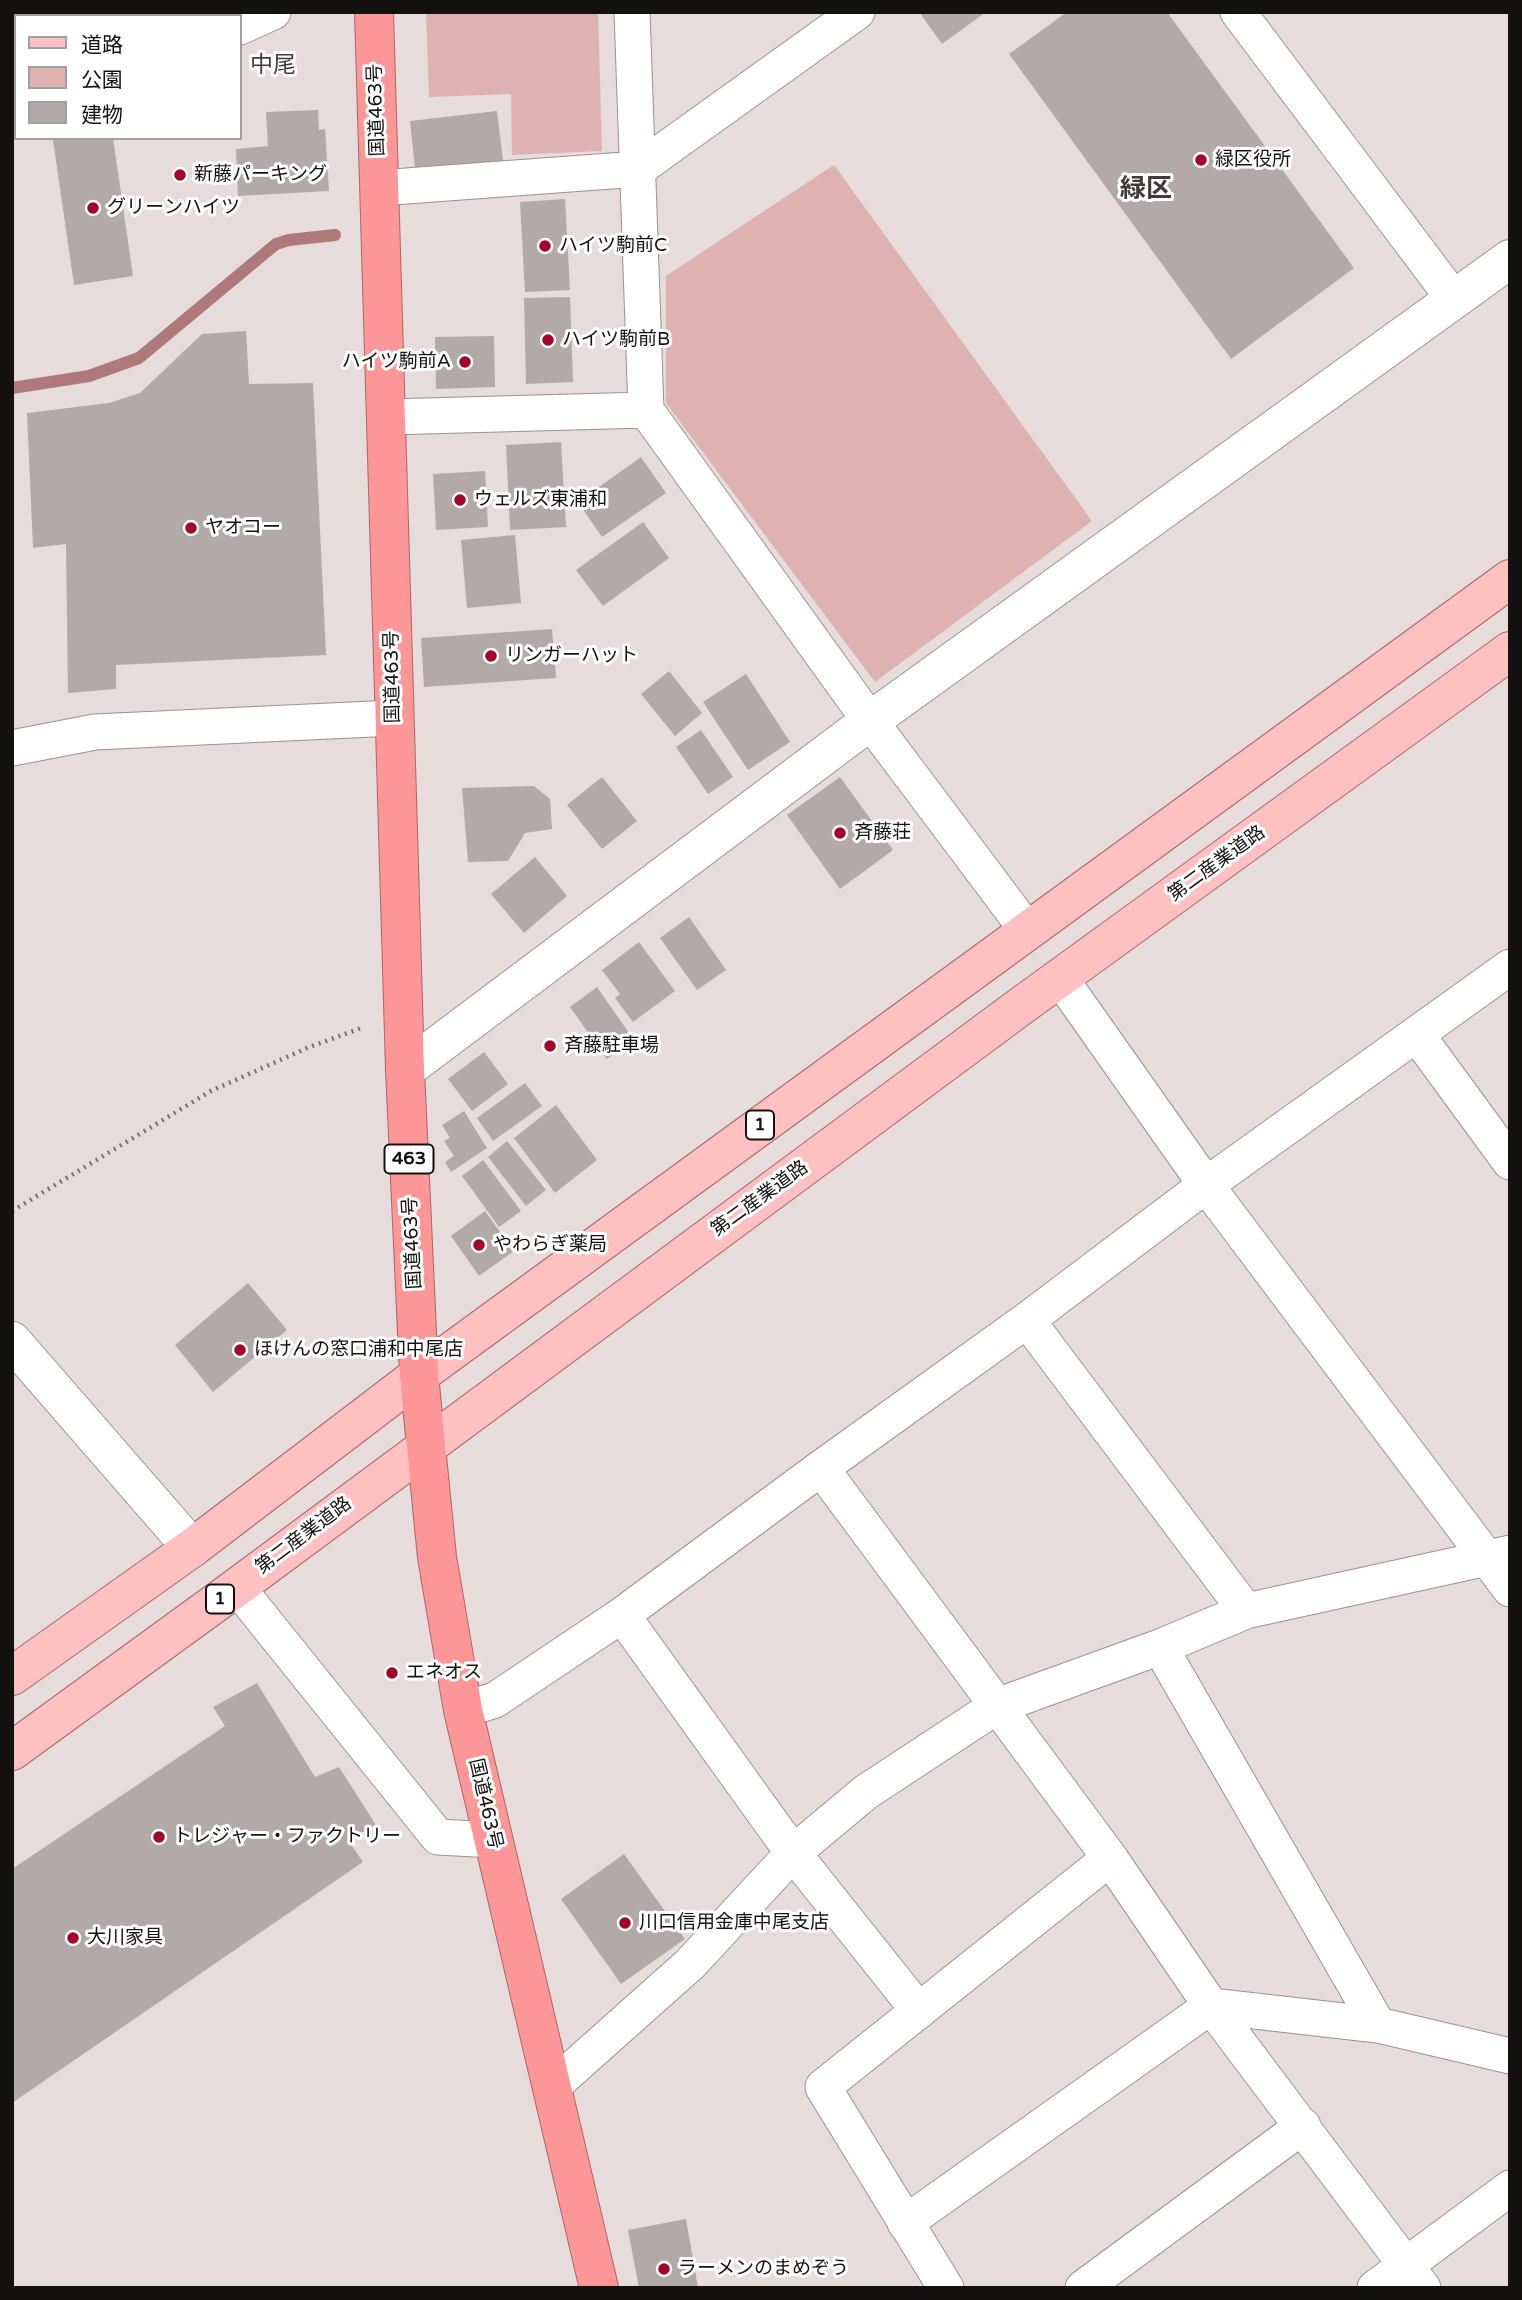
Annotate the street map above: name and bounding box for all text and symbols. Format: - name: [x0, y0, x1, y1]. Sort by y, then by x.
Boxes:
- legend: [14, 14, 242, 140]
- text: 道路: [81, 33, 123, 58]
- district label: 中尾: [250, 52, 296, 80]
- street label: 国道463号: [364, 63, 390, 157]
- text: 公園: [81, 68, 123, 93]
- text: 建物: [81, 103, 123, 128]
- place label: 緑区役所: [1215, 149, 1291, 171]
- marker: 緑区役所: [1193, 152, 1209, 168]
- place label: 新藤パーキング: [194, 164, 327, 186]
- marker: 新藤パーキング: [172, 167, 188, 183]
- district label: 緑区: [1120, 174, 1172, 206]
- place label: グリーンハイツ: [107, 197, 240, 219]
- marker: グリーンハイツ: [85, 200, 101, 216]
- place label: ハイツ駒前C: [559, 235, 667, 257]
- marker: ハイツ駒前C: [537, 238, 553, 254]
- place label: ハイツ駒前B: [562, 329, 670, 351]
- marker: ハイツ駒前B: [540, 332, 556, 348]
- place label: ハイツ駒前A: [342, 351, 451, 373]
- marker: ハイツ駒前A: [457, 354, 473, 370]
- place label: ウェルズ東浦和: [474, 489, 607, 511]
- marker: ウェルズ東浦和: [452, 492, 468, 508]
- place label: ヤオコー: [205, 517, 281, 539]
- marker: ヤオコー: [183, 520, 199, 536]
- street label: 国道463号: [381, 630, 405, 724]
- place label: リンガーハット: [505, 645, 638, 667]
- marker: リンガーハット: [483, 648, 499, 664]
- street label: 第二産業道路: [1164, 821, 1270, 907]
- place label: 斉藤荘: [854, 822, 911, 844]
- marker: 斉藤荘: [832, 825, 848, 841]
- place label: 斉藤駐車場: [564, 1035, 659, 1057]
- marker: 斉藤駐車場: [542, 1038, 558, 1054]
- road number: 1: [746, 1110, 774, 1140]
- road number: 463: [384, 1144, 434, 1174]
- street label: 第二産業道路: [707, 1156, 813, 1242]
- street label: 国道463号: [399, 1196, 427, 1290]
- place label: やわらぎ薬局: [493, 1234, 607, 1256]
- marker: やわらぎ薬局: [471, 1237, 487, 1253]
- place label: ほけんの窓口浦和中尾店: [254, 1339, 463, 1361]
- marker: ほけんの窓口浦和中尾店: [232, 1342, 248, 1358]
- street label: 第二産業道路: [252, 1493, 356, 1579]
- road number: 1: [206, 1584, 234, 1614]
- place label: エネオス: [406, 1662, 482, 1684]
- marker: エネオス: [384, 1665, 400, 1681]
- street label: 国道463号: [463, 1756, 507, 1852]
- place label: トレジャー・ファクトリー: [173, 1826, 401, 1848]
- marker: トレジャー・ファクトリー: [151, 1829, 167, 1845]
- place label: 川口信用金庫中尾支店: [639, 1912, 829, 1934]
- marker: 川口信用金庫中尾支店: [617, 1915, 633, 1931]
- place label: 大川家具: [87, 1927, 163, 1949]
- marker: 大川家具: [65, 1930, 81, 1946]
- place label: ラーメンのまめぞう: [678, 2258, 849, 2280]
- marker: ラーメンのまめぞう: [656, 2261, 672, 2277]

